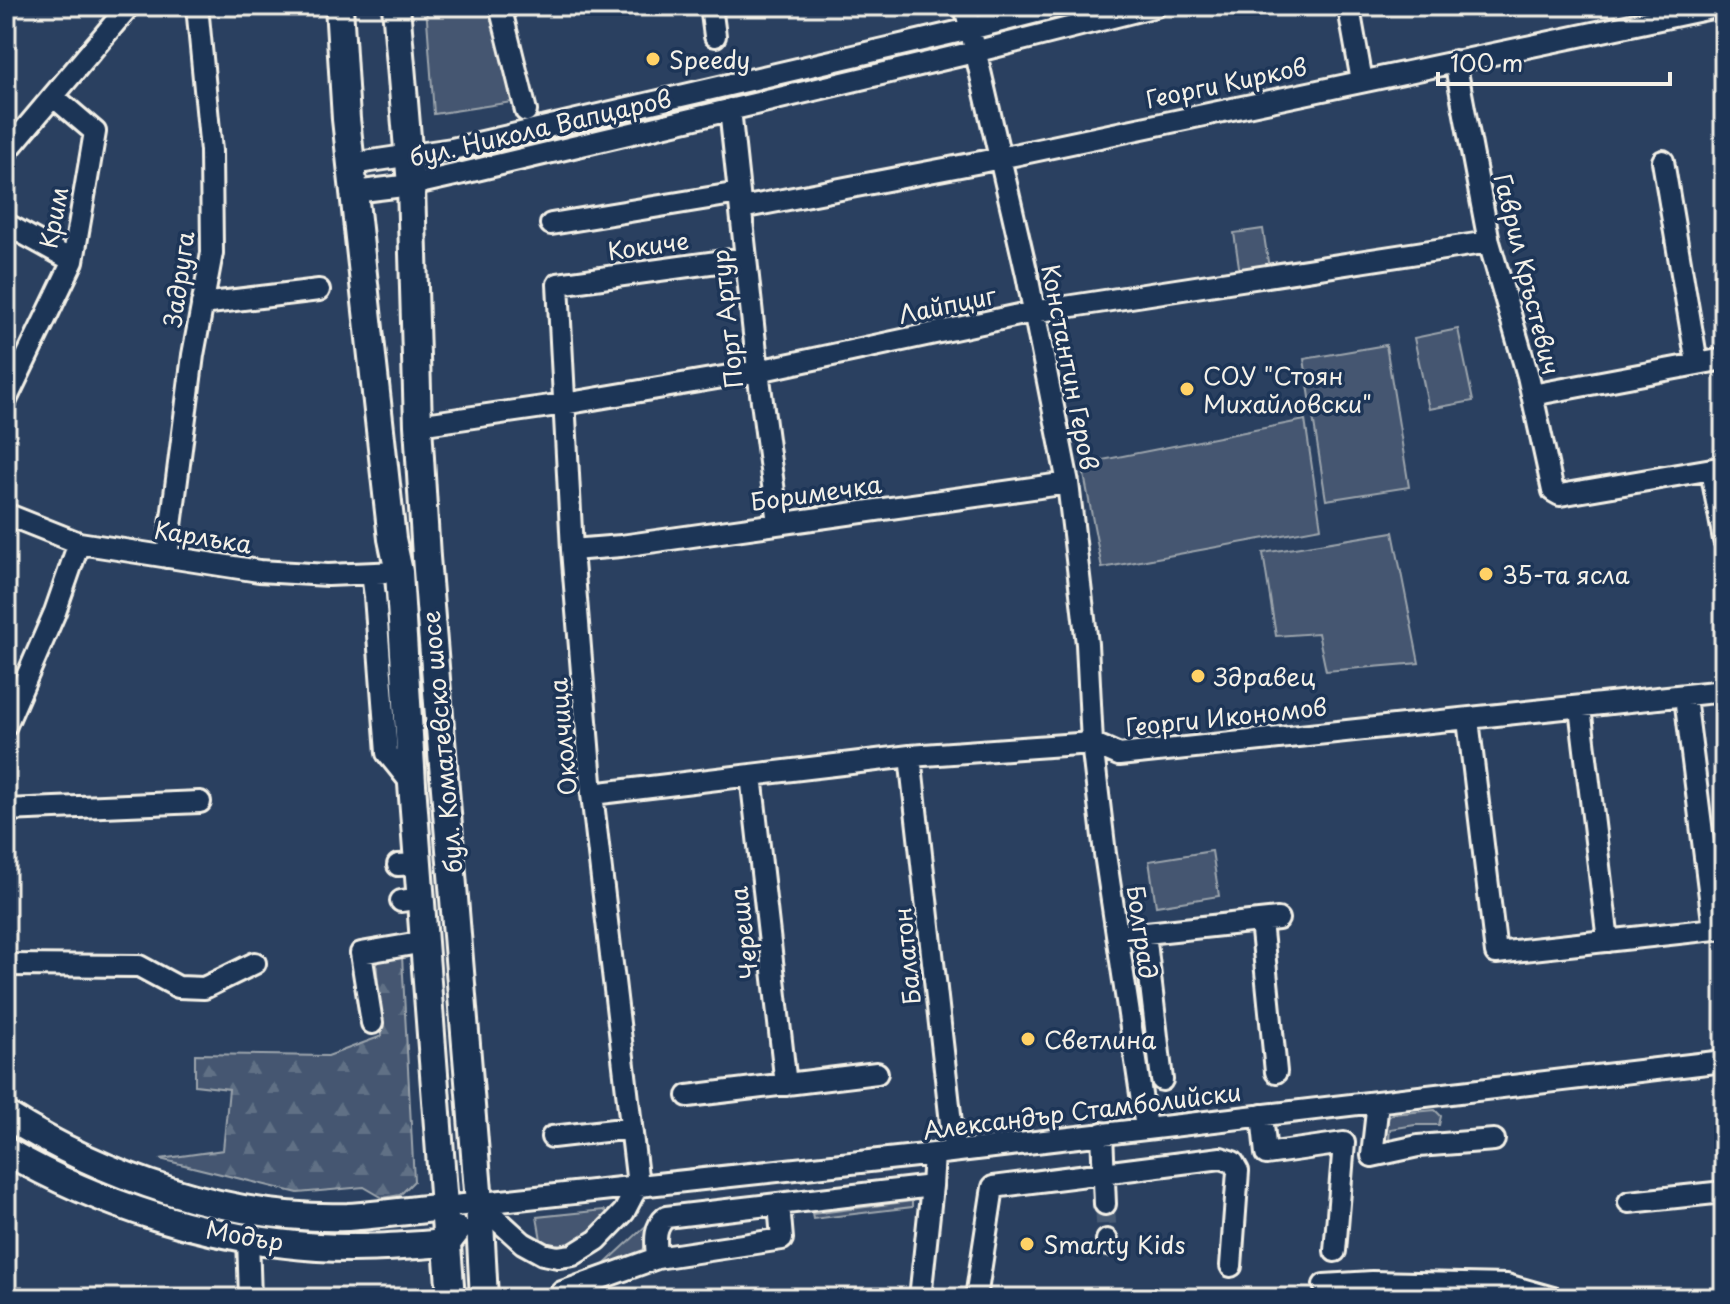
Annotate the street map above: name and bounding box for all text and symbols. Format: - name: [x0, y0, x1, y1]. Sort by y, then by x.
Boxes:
- scale bar: [1438, 36, 1670, 86]
- place label: Speedy: [669, 41, 750, 77]
- text: 100 m: [1450, 44, 1523, 80]
- street label: Георги Кирков: [1142, 47, 1310, 117]
- marker: Speedy: [644, 50, 662, 68]
- street label: бул. Никола Вапцаров: [405, 79, 675, 175]
- street label: Гаврил Кръстевич: [1486, 169, 1570, 379]
- street label: Крим: [29, 183, 77, 251]
- street label: Кокиче: [605, 221, 691, 269]
- street label: Задруга: [153, 229, 203, 329]
- street label: Порт Артур: [701, 248, 751, 390]
- street label: Константин Геров: [1033, 261, 1109, 473]
- street label: Лайпциг: [895, 276, 1000, 332]
- place label: СОУ "Стоян Михайловски": [1203, 357, 1372, 421]
- marker: СОУ "Стоян Михайловски": [1178, 380, 1196, 398]
- street label: Боримечка: [748, 465, 884, 519]
- street label: Карлъка: [152, 511, 254, 561]
- place label: 35-та ясла: [1502, 556, 1630, 592]
- marker: 35-та ясла: [1477, 565, 1495, 583]
- street label: бул. Коматевско шосе: [412, 609, 470, 875]
- place label: Здравец: [1213, 658, 1316, 694]
- marker: Здравец: [1189, 667, 1207, 685]
- street label: Околчица: [539, 677, 585, 797]
- street label: Георги Икономов: [1123, 688, 1329, 744]
- street label: Болград: [1119, 883, 1167, 981]
- street label: Череша: [719, 884, 767, 981]
- street label: Балатон: [883, 906, 929, 1006]
- place label: Светлина: [1044, 1021, 1156, 1057]
- marker: Светлина: [1019, 1030, 1037, 1048]
- street label: Александър Стамболийски: [921, 1073, 1243, 1147]
- street label: Модър: [203, 1210, 287, 1260]
- place label: Smarty Kids: [1043, 1226, 1185, 1262]
- marker: Smarty Kids: [1018, 1235, 1036, 1253]

